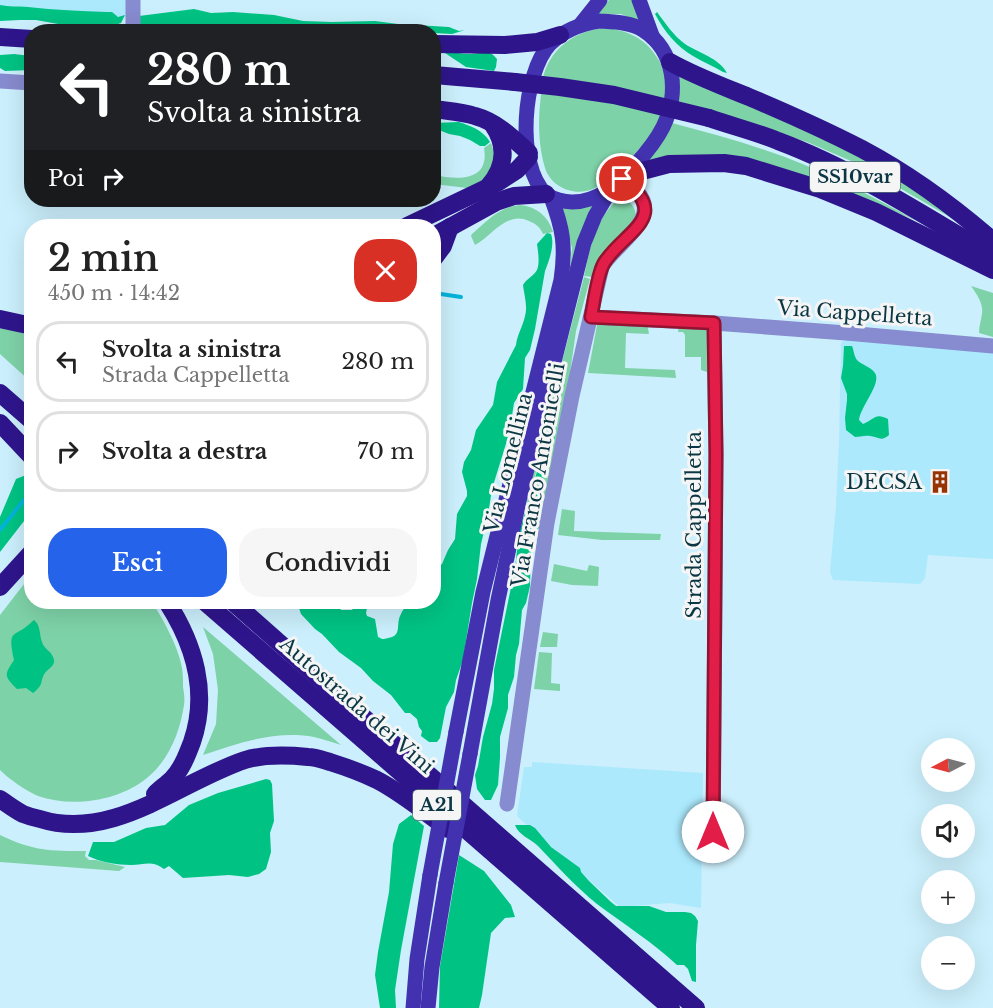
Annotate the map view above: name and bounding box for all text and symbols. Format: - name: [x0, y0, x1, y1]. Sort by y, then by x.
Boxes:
- text: 280 m: [147, 44, 290, 96]
- icon: left: [48, 48, 126, 126]
- text: Svolta a sinistra: [147, 96, 361, 129]
- pin: [596, 153, 647, 204]
- icon: right: [96, 162, 129, 195]
- icon: arrive: [605, 162, 638, 195]
- road number: SS10var: [810, 162, 900, 192]
- text: Poi: [48, 165, 84, 192]
- text: 2 min: [48, 236, 159, 281]
- button: close: [354, 239, 417, 302]
- text: 450 m · 14:42: [48, 281, 180, 305]
- street label: Via Cappelletta: [776, 296, 934, 330]
- text: Svolta a sinistra: [102, 336, 281, 363]
- icon: left: [51, 345, 84, 378]
- text: 280 m: [341, 348, 414, 375]
- street label: Via Franco Antonicelli: [506, 361, 570, 590]
- text: Strada Cappelletta: [102, 363, 289, 387]
- street label: Via Lomellina: [479, 389, 537, 537]
- street label: Strada Cappelletta: [682, 430, 706, 619]
- icon: right: [51, 435, 84, 468]
- text: Svolta a destra: [102, 438, 267, 465]
- text: 70 m: [357, 438, 414, 465]
- building icon: DECSA: [927, 469, 953, 495]
- place label: DECSA: [846, 470, 923, 494]
- button: Esci: [48, 528, 227, 597]
- button: Condividi: [239, 528, 417, 597]
- street label: Autostrada dei Vini: [274, 631, 439, 779]
- north arrow: [921, 738, 975, 792]
- map controls: [921, 738, 975, 990]
- road number: A21: [413, 790, 461, 820]
- position arrow: [681, 800, 745, 864]
- button: sound: [921, 804, 975, 858]
- button: +: [921, 870, 975, 924]
- button: −: [921, 936, 975, 990]

